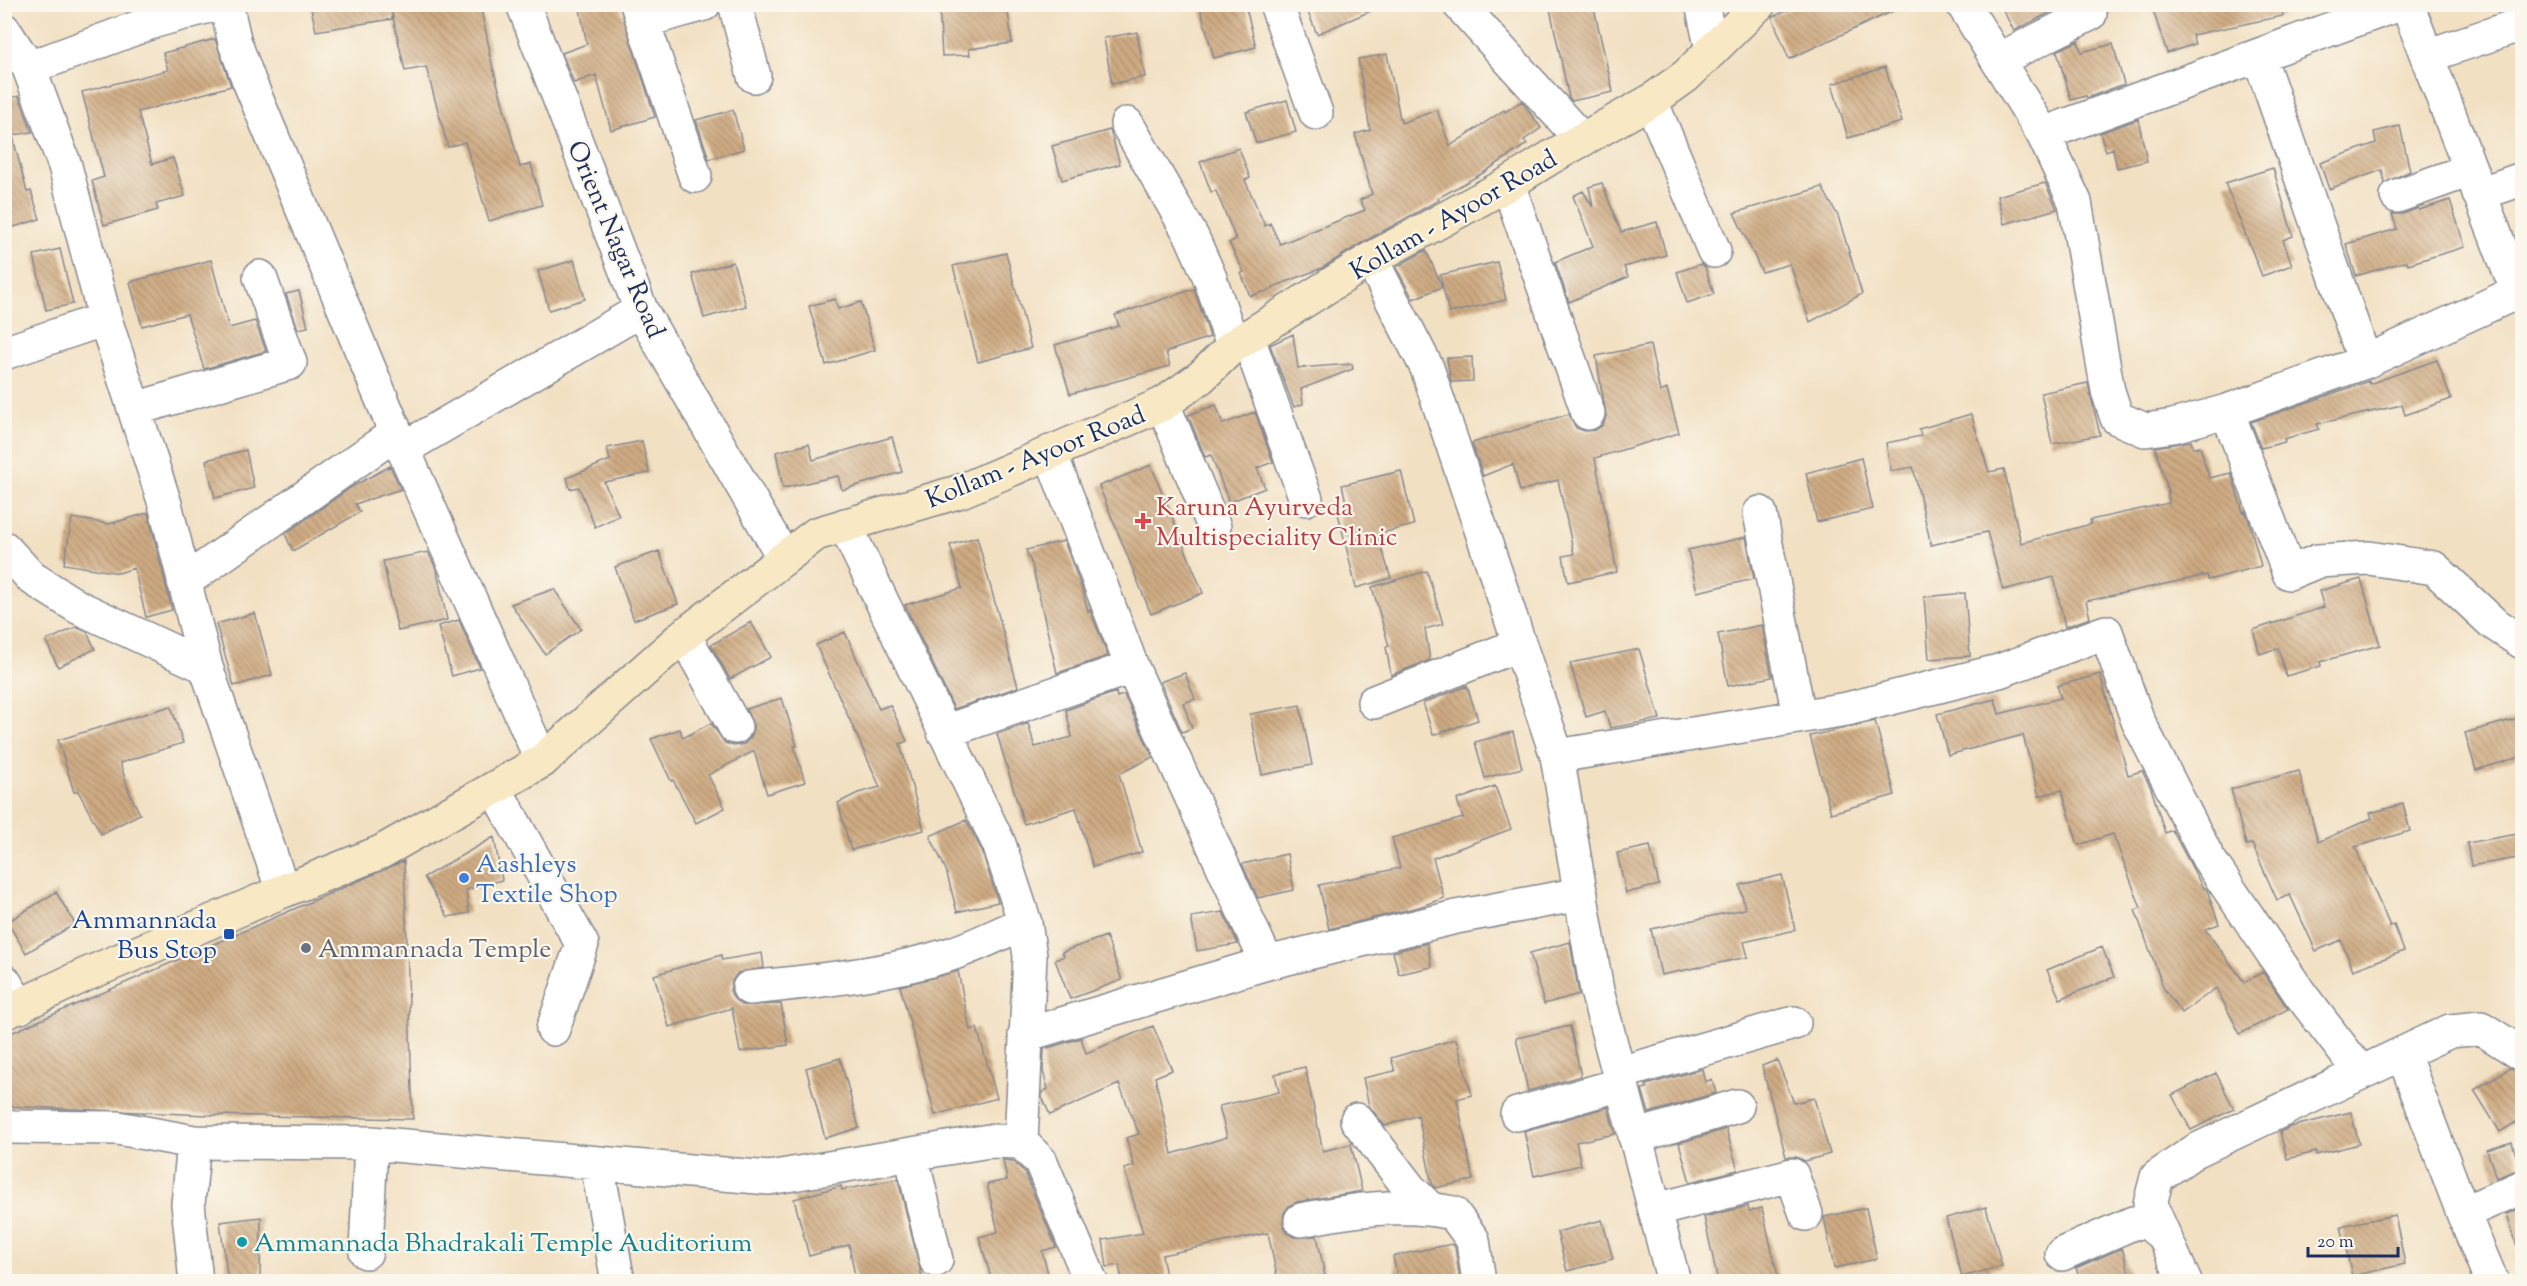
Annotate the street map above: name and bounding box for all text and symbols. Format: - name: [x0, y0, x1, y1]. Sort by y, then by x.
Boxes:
- street label: Orient Nagar Road: [556, 136, 673, 345]
- street label: Kollam - Ayoor Road: [1344, 141, 1565, 291]
- street label: Kollam - Ayoor Road: [921, 397, 1152, 519]
- place label: Karuna Ayurveda Multispeciality Clinic: [1156, 490, 1398, 557]
- marker: Karuna Ayurveda Multispeciality Clinic: [1134, 512, 1152, 530]
- place label: Aashleys Textile Shop: [476, 847, 618, 914]
- marker: Aashleys Textile Shop: [457, 871, 471, 885]
- place label: Ammannada Bus Stop: [72, 903, 217, 970]
- marker: Ammannada Bus Stop: [222, 927, 236, 941]
- place label: Ammannada Temple: [318, 932, 551, 969]
- marker: Ammannada Temple: [299, 941, 313, 955]
- scale bar: [2308, 1220, 2398, 1258]
- place label: Ammannada Bhadrakali Temple Auditorium: [254, 1226, 752, 1263]
- text: 20 m: [2317, 1230, 2354, 1256]
- marker: Ammannada Bhadrakali Temple Auditorium: [235, 1235, 249, 1249]

